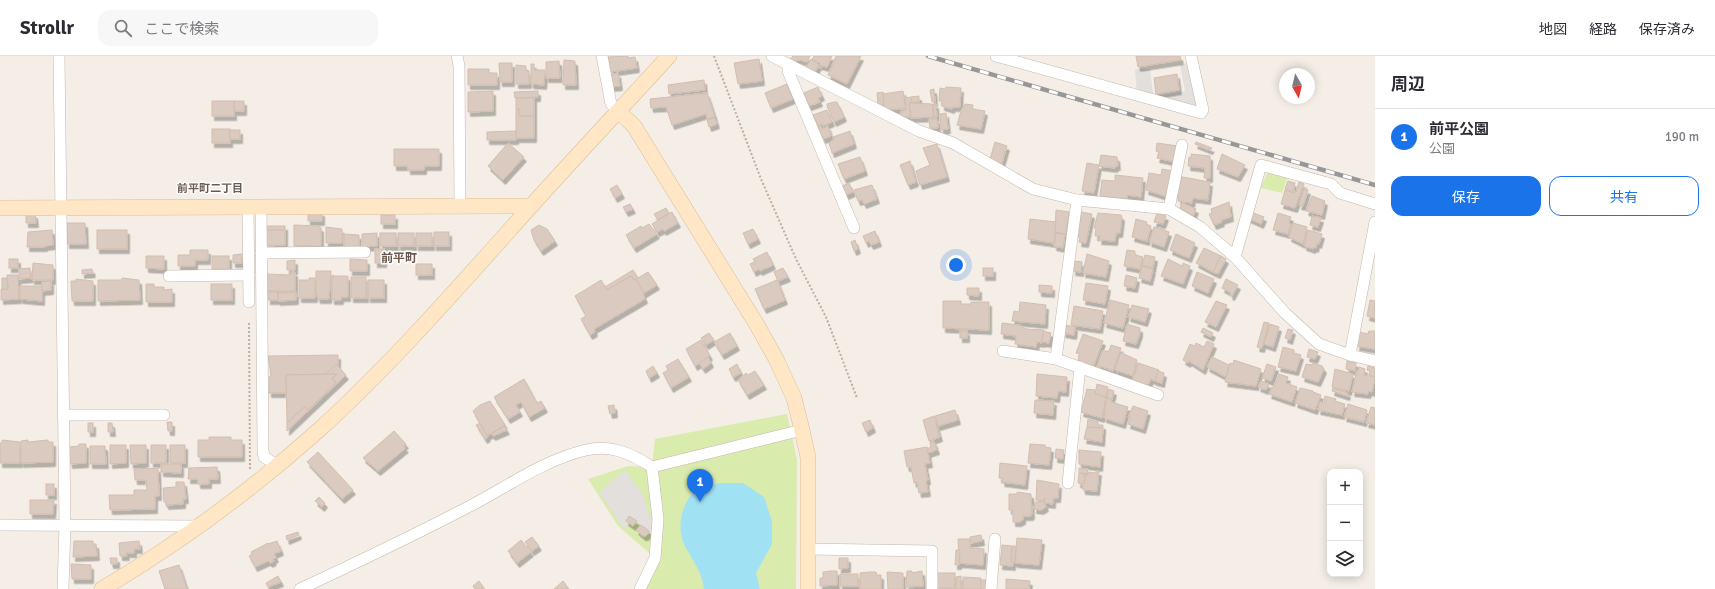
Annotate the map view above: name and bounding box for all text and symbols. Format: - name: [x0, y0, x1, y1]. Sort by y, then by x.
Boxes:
- search box: [98, 10, 378, 46]
- text: Strollr: [20, 16, 74, 40]
- icon: search: [112, 17, 134, 39]
- text: ここで検索: [144, 20, 219, 38]
- text: 地図: [1539, 21, 1567, 38]
- text: 経路: [1589, 21, 1617, 38]
- text: 保存済み: [1639, 21, 1695, 38]
- north arrow: [1279, 68, 1315, 104]
- text: 周辺: [1391, 74, 1425, 95]
- text: 前平公園: [1429, 120, 1489, 138]
- text: 1: [1400, 129, 1408, 145]
- text: 190 m: [1665, 129, 1699, 145]
- text: 公園: [1429, 141, 1455, 157]
- button: 保存: [1391, 176, 1541, 216]
- button: 共有: [1549, 176, 1699, 216]
- district label: 前平町二丁目: [177, 182, 243, 195]
- district label: 前平町: [381, 251, 417, 266]
- your location: [946, 255, 966, 275]
- pin: 1: [687, 469, 713, 502]
- map controls: [1327, 469, 1363, 577]
- button: +: [1327, 469, 1363, 505]
- button: −: [1327, 505, 1363, 541]
- button: layers: [1327, 541, 1363, 577]

